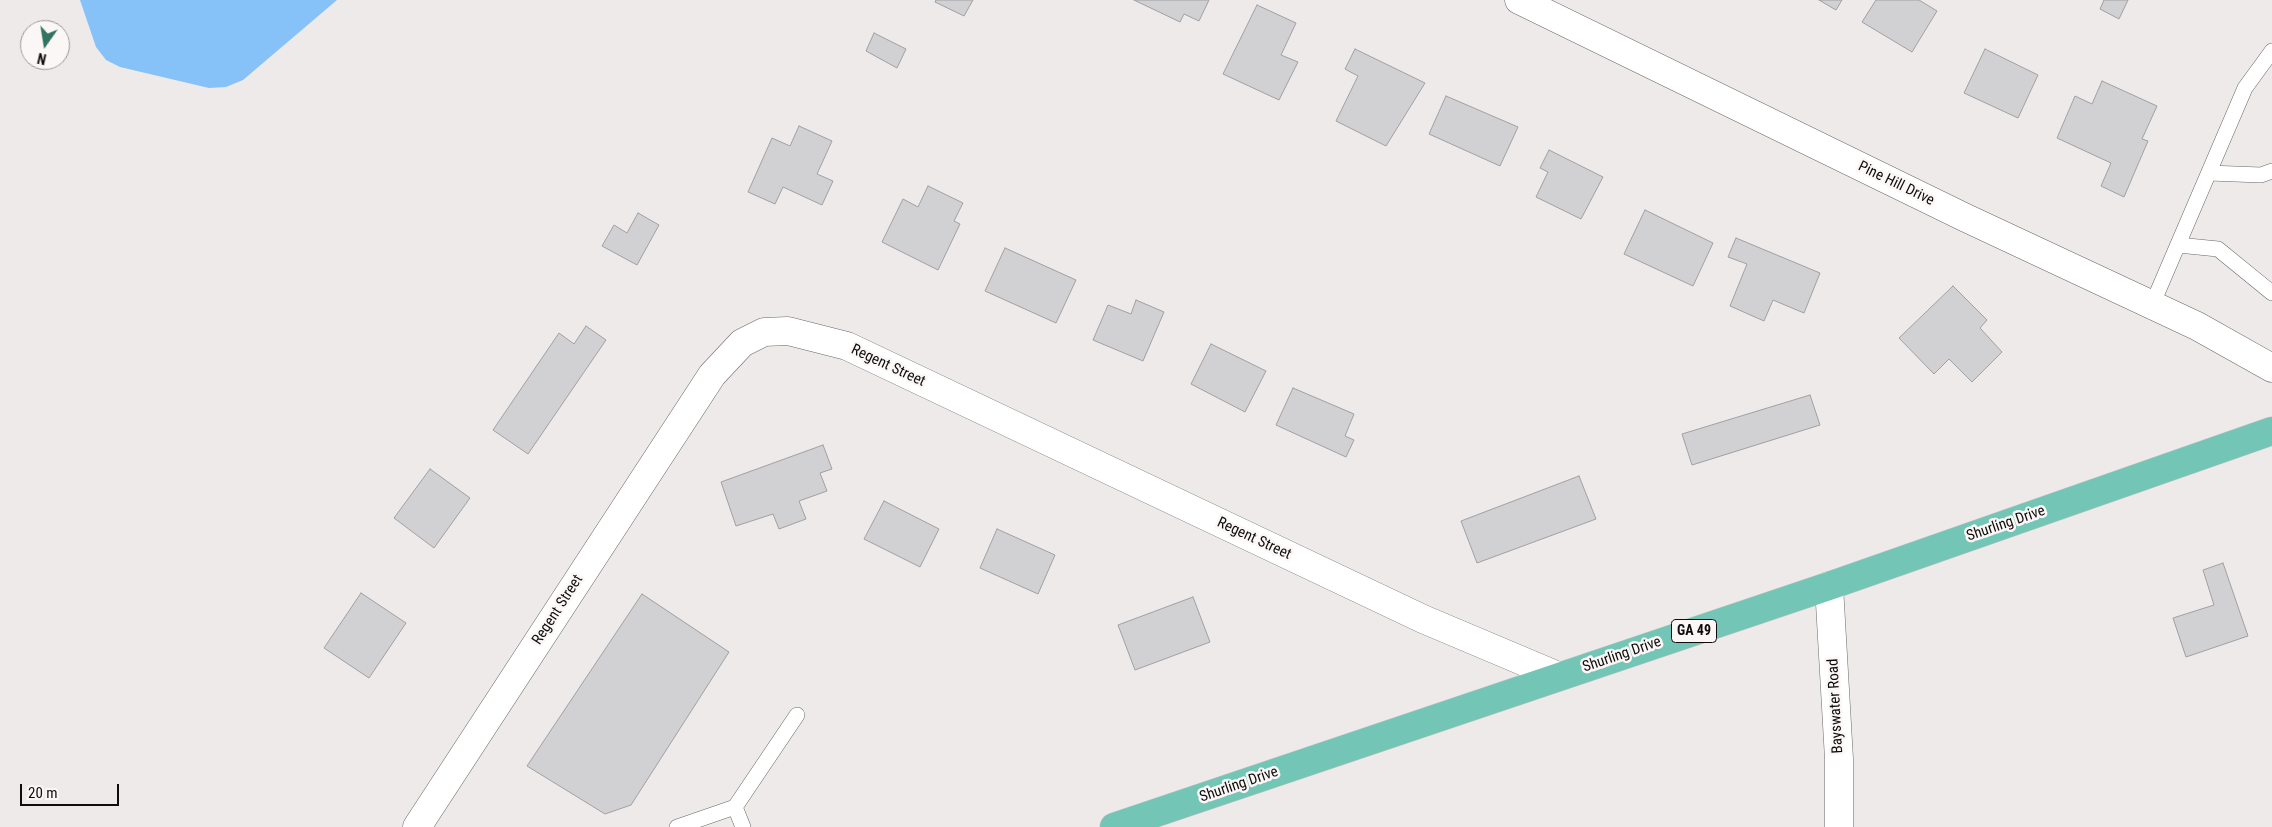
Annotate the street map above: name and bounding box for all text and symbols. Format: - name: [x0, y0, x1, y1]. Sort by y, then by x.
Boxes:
- north arrow: [20, 20, 70, 70]
- text: N: [36, 50, 48, 67]
- street label: Pine Hill Drive: [1855, 158, 1937, 210]
- street label: Regent Street: [848, 341, 928, 391]
- street label: Shurling Drive: [1964, 502, 2048, 546]
- street label: Regent Street: [1214, 514, 1294, 564]
- street label: Regent Street: [529, 572, 587, 648]
- road number: GA 49: [1672, 620, 1716, 642]
- street label: Shurling Drive: [1580, 633, 1664, 677]
- street label: Bayswater Road: [1825, 658, 1847, 754]
- street label: Shurling Drive: [1197, 763, 1281, 807]
- scale bar: [22, 774, 121, 806]
- text: 20 m: [28, 784, 58, 802]

